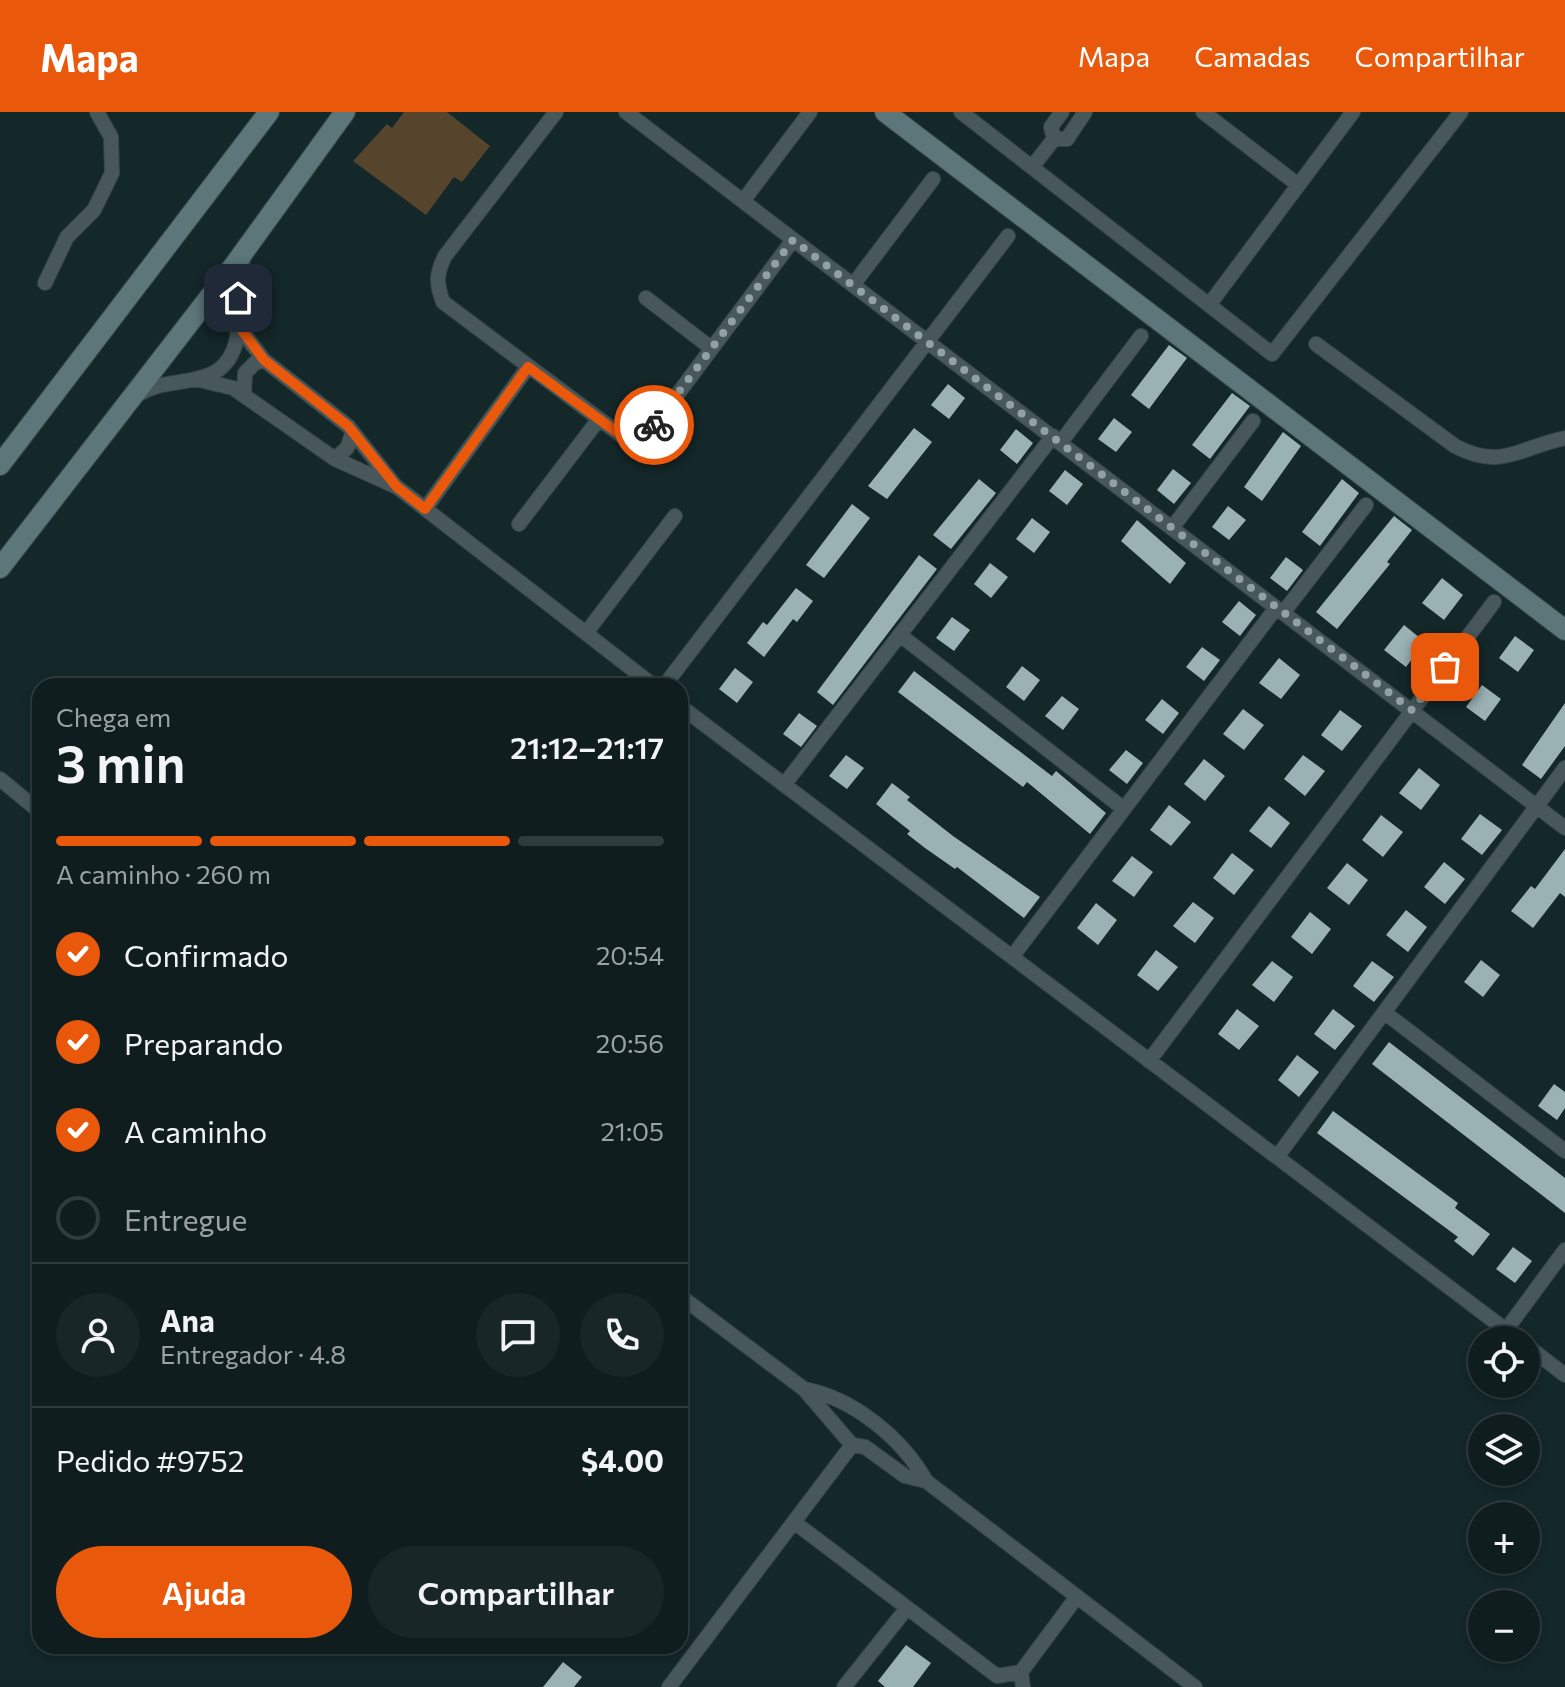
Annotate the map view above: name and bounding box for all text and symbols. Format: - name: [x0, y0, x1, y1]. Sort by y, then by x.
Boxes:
- text: Mapa: [40, 33, 139, 80]
- text: Mapa: [1078, 39, 1150, 73]
- text: Camadas: [1194, 39, 1311, 73]
- text: Compartilhar: [1355, 39, 1525, 73]
- pin: [204, 264, 272, 332]
- icon: home: [216, 276, 260, 320]
- courier: [614, 385, 694, 465]
- icon: bike: [632, 403, 676, 447]
- pin: [1411, 633, 1479, 701]
- icon: bag: [1423, 645, 1467, 689]
- text: Chega em: [56, 701, 171, 732]
- text: 21:12–21:17: [510, 728, 664, 765]
- text: 3 min: [56, 730, 185, 794]
- text: A caminho · 260 m: [56, 858, 271, 889]
- icon: check: [56, 932, 100, 976]
- text: Confirmado: [124, 936, 288, 973]
- text: 20:54: [596, 939, 664, 970]
- icon: check: [56, 1020, 100, 1064]
- text: Preparando: [124, 1024, 283, 1061]
- text: 20:56: [596, 1027, 664, 1058]
- icon: check: [56, 1108, 100, 1152]
- text: A caminho: [124, 1112, 267, 1149]
- text: 21:05: [600, 1115, 664, 1146]
- text: Entregue: [124, 1200, 247, 1237]
- button: person: [56, 1293, 140, 1377]
- button: chat: [476, 1293, 560, 1377]
- button: phone: [580, 1293, 664, 1377]
- text: Ana: [160, 1301, 215, 1338]
- map controls: [1468, 1326, 1540, 1662]
- button: locate: [1468, 1326, 1540, 1398]
- text: Entregador · 4.8: [160, 1338, 346, 1369]
- button: layers: [1468, 1414, 1540, 1486]
- text: Pedido #9752: [56, 1441, 244, 1478]
- text: $4.00: [581, 1441, 664, 1478]
- button: +: [1468, 1502, 1540, 1574]
- button: Ajuda: [56, 1546, 352, 1638]
- button: Compartilhar: [368, 1546, 664, 1638]
- button: −: [1468, 1590, 1540, 1662]

